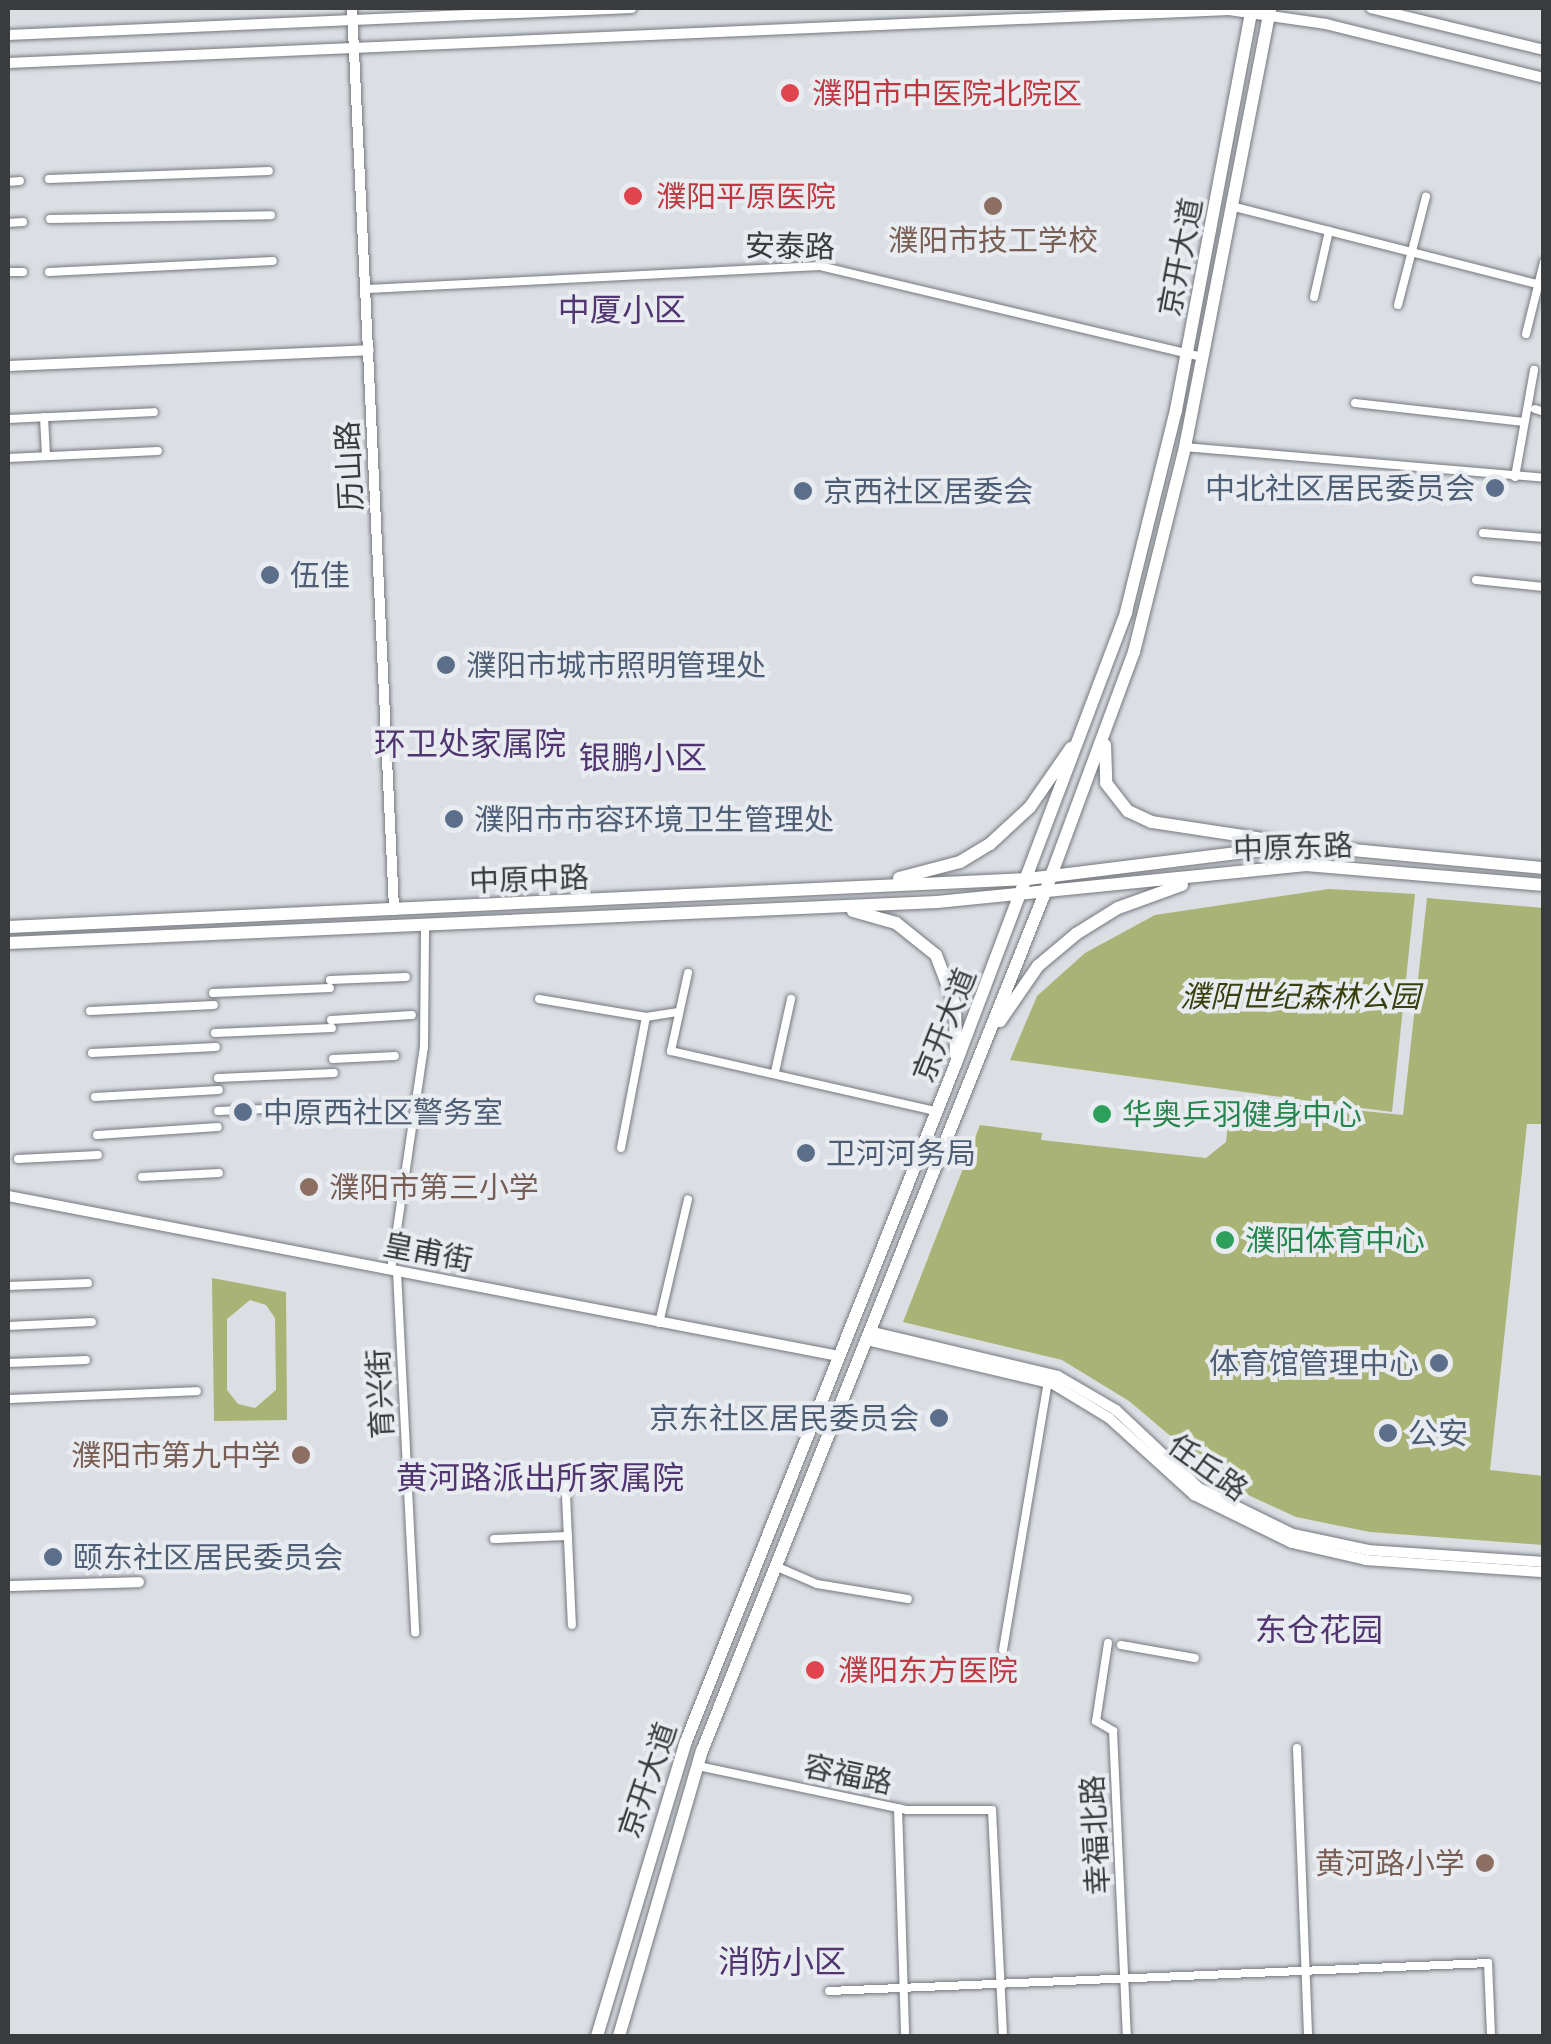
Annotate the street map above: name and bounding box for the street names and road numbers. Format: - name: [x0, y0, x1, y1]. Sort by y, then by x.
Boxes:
- street label: 京开大道: [1151, 195, 1209, 319]
- street label: 安泰路: [745, 227, 835, 265]
- street label: 历山路: [329, 420, 369, 512]
- street label: 中原东路: [1232, 827, 1354, 867]
- street label: 中原中路: [468, 859, 590, 899]
- street label: 京开大道: [905, 963, 983, 1087]
- street label: 皇甫街: [380, 1226, 476, 1278]
- street label: 育兴街: [360, 1348, 400, 1440]
- street label: 任丘路: [1161, 1426, 1255, 1508]
- street label: 京开大道: [610, 1717, 684, 1843]
- street label: 容福路: [800, 1747, 896, 1801]
- street label: 幸福北路: [1074, 1774, 1116, 1896]

